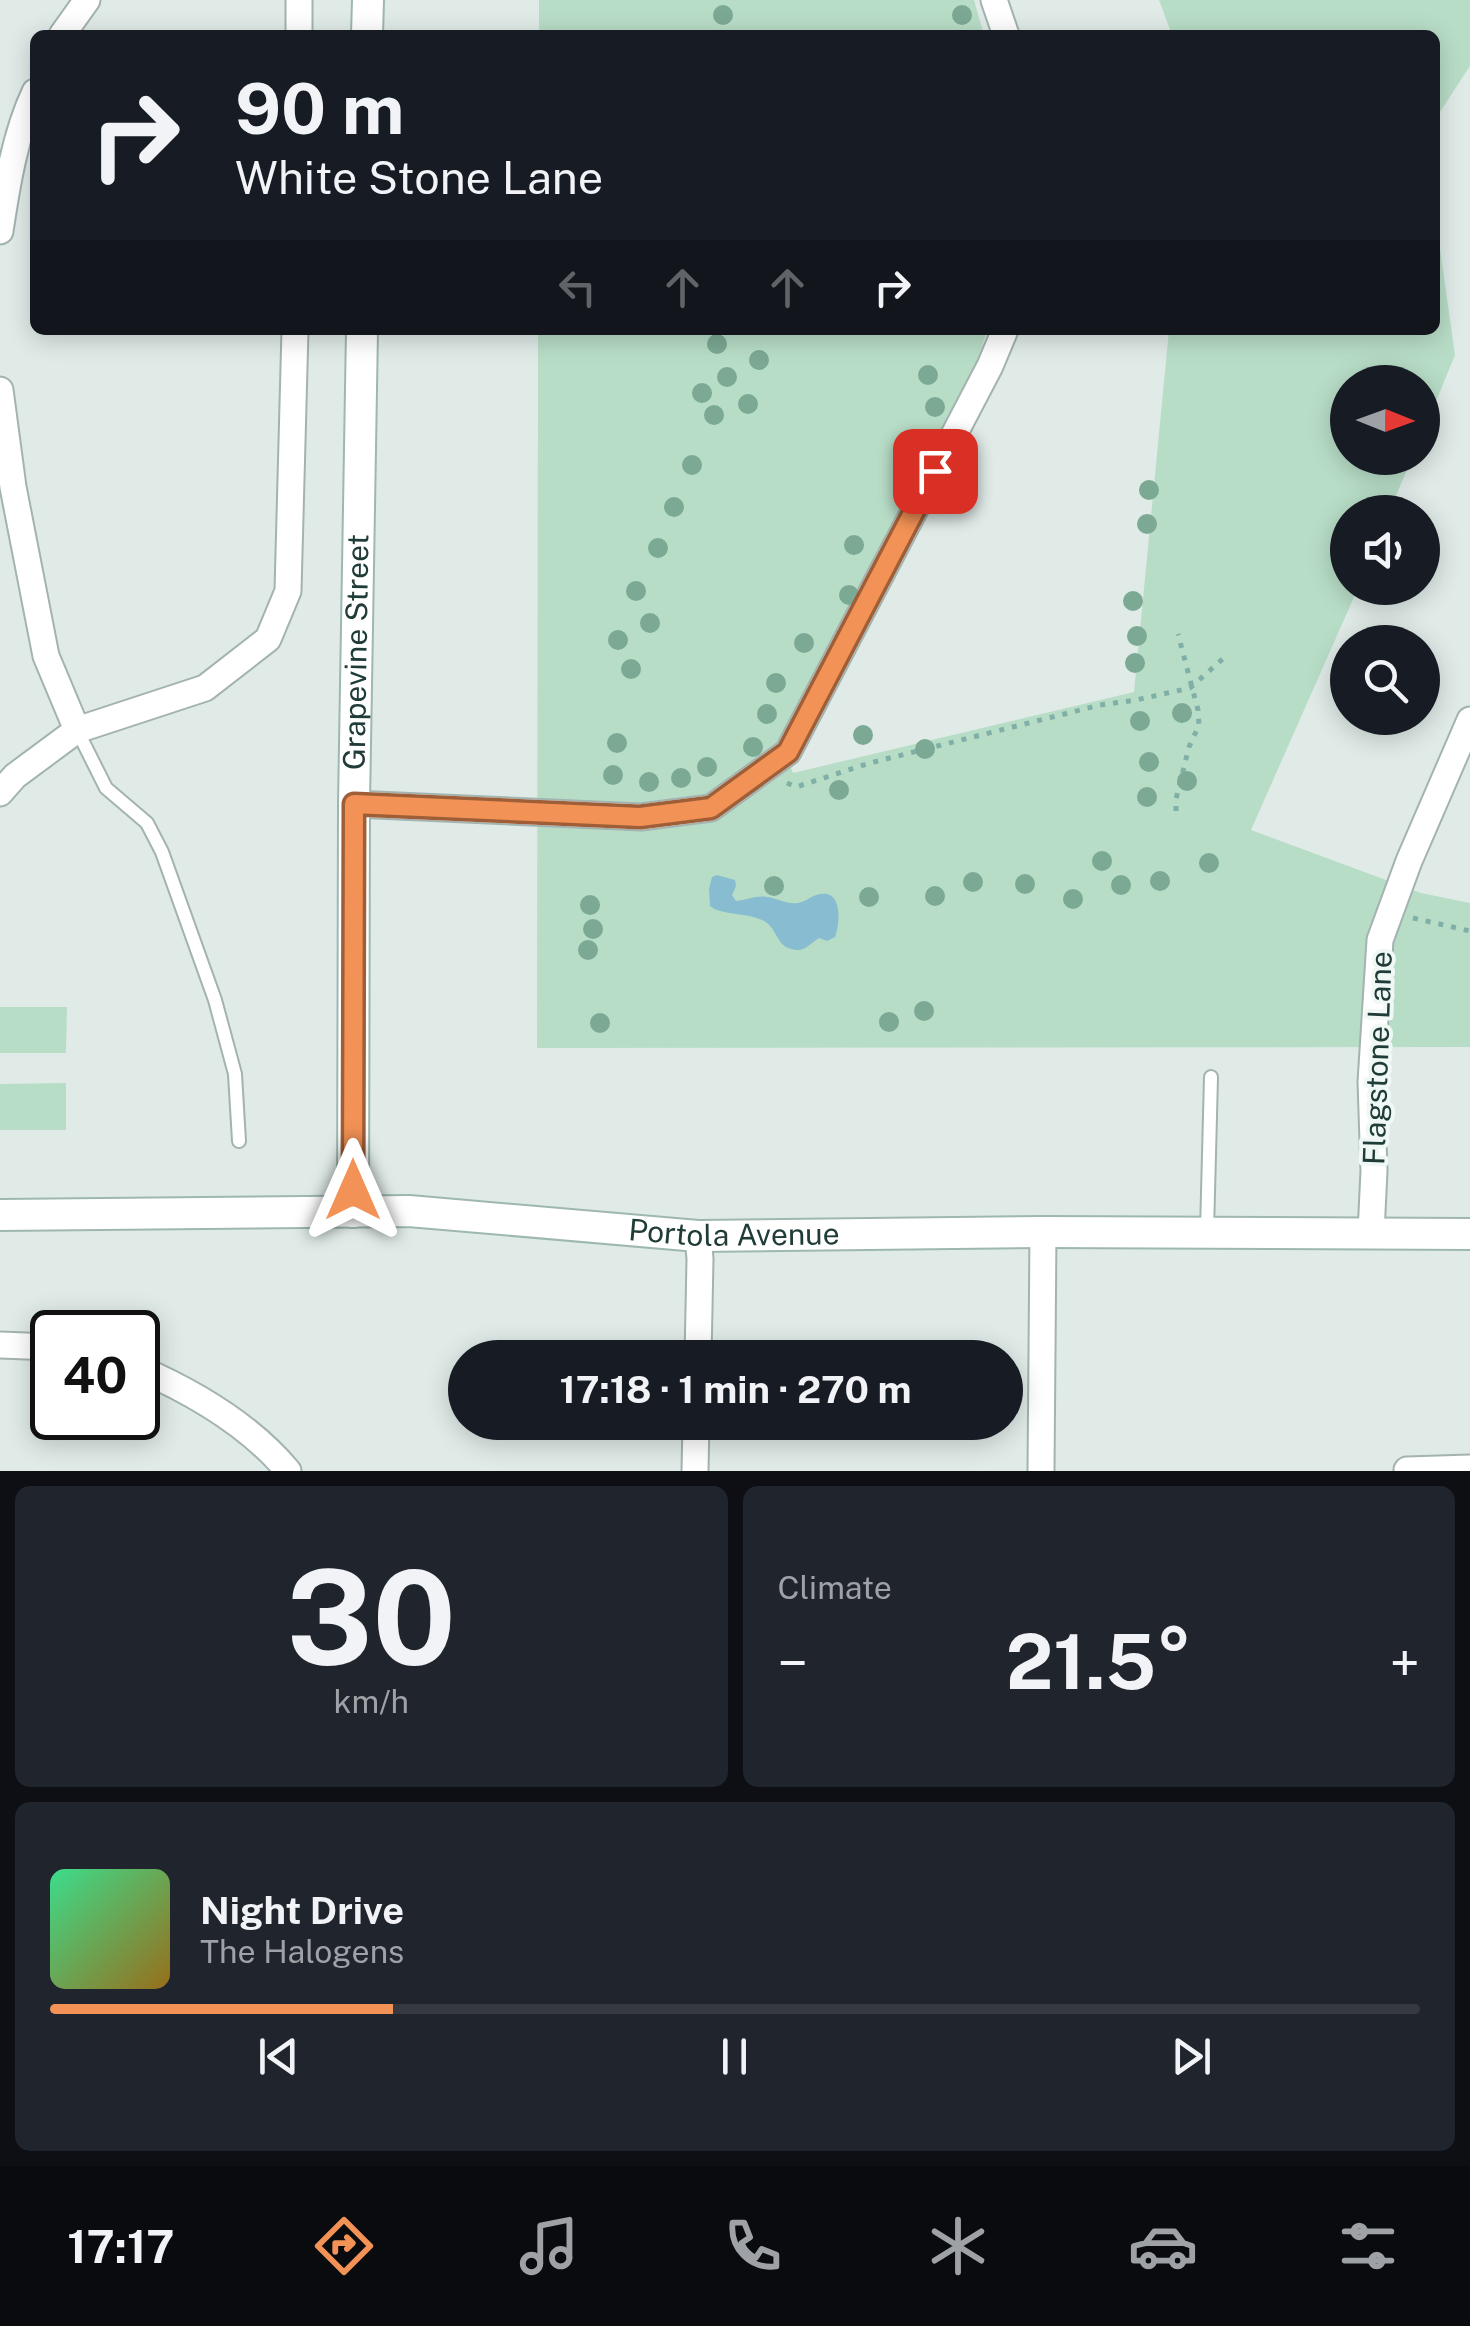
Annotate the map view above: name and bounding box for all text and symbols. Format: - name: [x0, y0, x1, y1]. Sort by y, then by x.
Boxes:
- text: 90 m: [235, 67, 405, 150]
- icon: right: [70, 70, 200, 200]
- text: White Stone Lane: [235, 151, 603, 204]
- icon: left: [550, 260, 605, 315]
- icon: ahead: [655, 260, 710, 315]
- icon: ahead: [760, 260, 815, 315]
- icon: right: [865, 260, 920, 315]
- north arrow: [1330, 365, 1440, 475]
- map controls: [1330, 365, 1440, 735]
- pin: [893, 429, 978, 514]
- icon: arrive: [908, 444, 963, 499]
- button: sound: [1330, 495, 1440, 605]
- street label: Grapevine Street: [336, 534, 376, 770]
- button: search: [1330, 625, 1440, 735]
- street label: Flagstone Lane: [1355, 951, 1399, 1165]
- position arrow: [301, 1138, 405, 1242]
- street label: Portola Avenue: [627, 1211, 840, 1253]
- speed limit sign: 40: [30, 1310, 160, 1440]
- text: 17:18 · 1 min · 270 m: [559, 1367, 912, 1412]
- text: 30: [286, 1542, 456, 1694]
- text: Climate: [778, 1569, 892, 1606]
- text: 21.5°: [1006, 1618, 1192, 1706]
- text: −: [778, 1631, 808, 1695]
- text: +: [1390, 1631, 1420, 1695]
- text: km/h: [334, 1683, 409, 1720]
- text: Night Drive: [200, 1888, 404, 1933]
- text: The Halogens: [200, 1933, 404, 1970]
- icon: previous: [251, 2029, 306, 2084]
- icon: pause: [707, 2029, 762, 2084]
- icon: next: [1164, 2029, 1219, 2084]
- icon: directions: [309, 2211, 379, 2281]
- icon: music: [514, 2211, 584, 2281]
- icon: phone: [718, 2211, 788, 2281]
- icon: climate: [923, 2211, 993, 2281]
- icon: car: [1128, 2211, 1198, 2281]
- icon: filters: [1333, 2211, 1403, 2281]
- text: 17:17: [67, 2220, 174, 2273]

